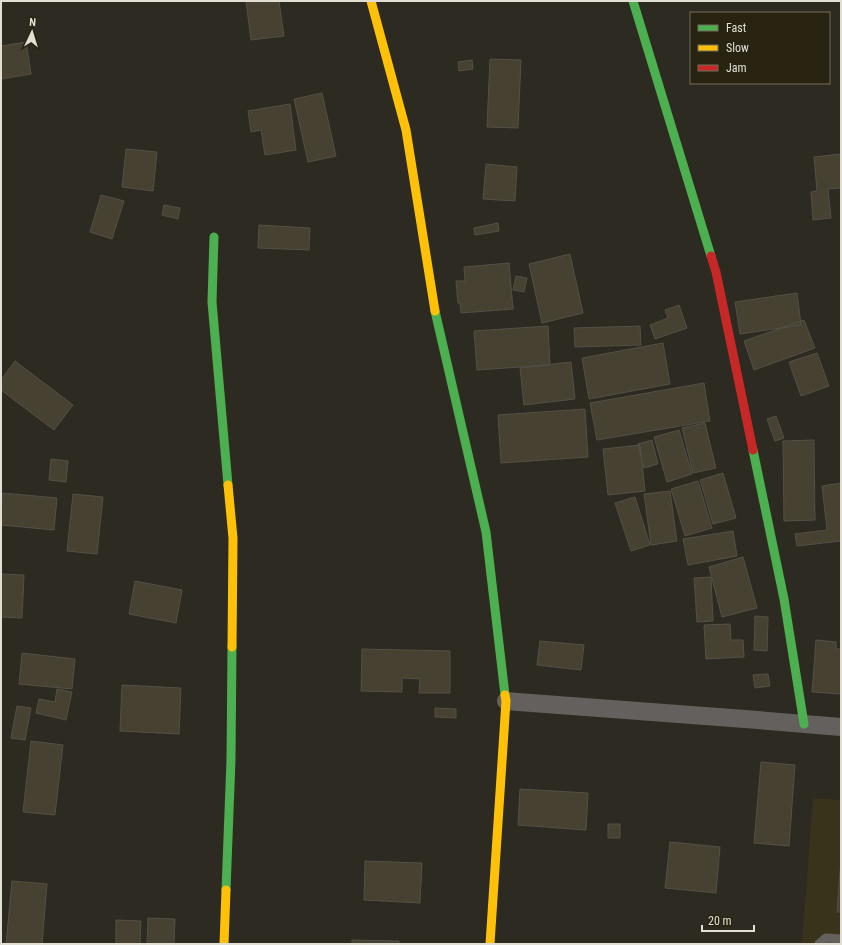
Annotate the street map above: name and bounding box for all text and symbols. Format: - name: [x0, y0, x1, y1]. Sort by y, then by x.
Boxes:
- north arrow: [12, 12, 52, 52]
- legend: [690, 12, 830, 84]
- text: N: [29, 16, 37, 29]
- text: Fast: [726, 21, 747, 35]
- text: Slow: [726, 41, 749, 55]
- text: Jam: [726, 61, 747, 75]
- scale bar: [702, 907, 754, 933]
- text: 20 m: [708, 914, 732, 928]

